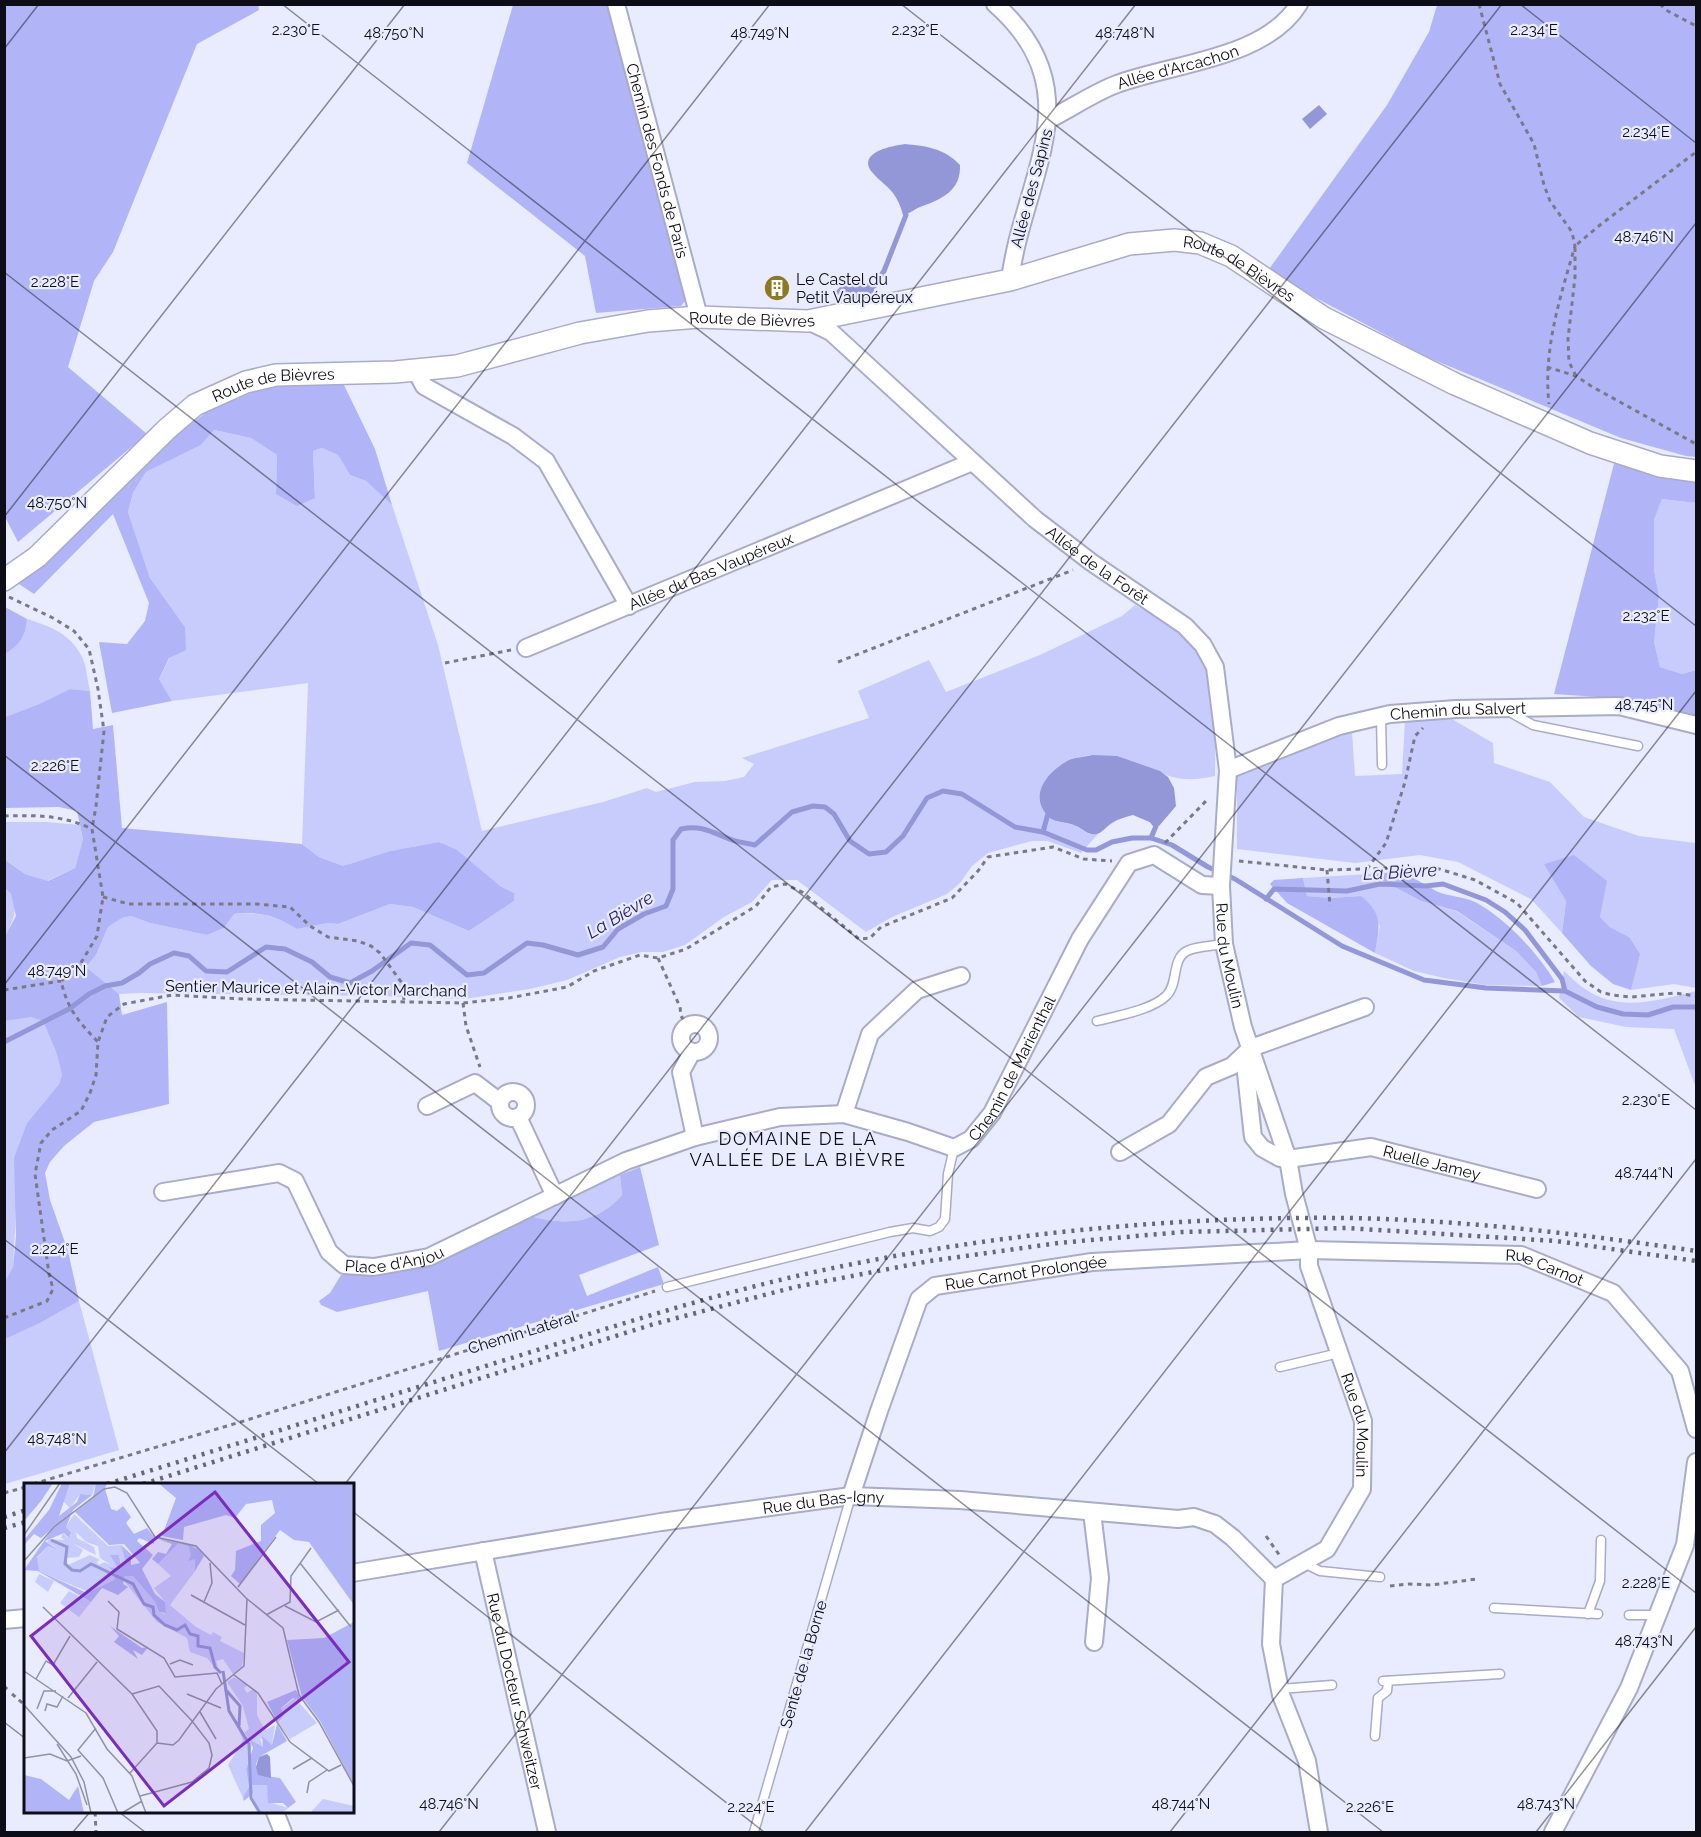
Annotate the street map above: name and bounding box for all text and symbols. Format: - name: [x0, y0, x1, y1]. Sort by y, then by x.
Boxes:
- text: 2.230°E: [272, 21, 320, 39]
- text: 2.232°E: [891, 21, 939, 39]
- text: 2.234°E: [1510, 21, 1558, 39]
- text: 48.750°N: [364, 24, 424, 42]
- text: 48.749°N: [731, 24, 789, 42]
- text: 48.748°N: [1095, 24, 1155, 42]
- street label: Allée d'Arcachon: [1114, 41, 1241, 93]
- street label: Chemin des Fonds de Paris: [622, 61, 692, 261]
- text: 2.234°E: [1622, 123, 1670, 141]
- street label: Allée des Sapins: [1006, 126, 1057, 250]
- text: 48.746°N: [1614, 228, 1674, 246]
- street label: Route de Bièvres: [1182, 232, 1299, 306]
- place label: Le Castel du Petit Vaupéreux: [796, 270, 913, 307]
- text: 2.228°E: [31, 273, 79, 291]
- building icon: Le Castel du Petit Vaupéreux: [762, 273, 792, 303]
- street label: Route de Bièvres: [688, 308, 817, 331]
- street label: Route de Bièvres: [209, 365, 335, 406]
- text: 48.750°N: [27, 494, 87, 512]
- street label: Allée de la Forêt: [1042, 522, 1153, 609]
- street label: Allée du Bas Vaupéreux: [626, 529, 796, 614]
- text: 2.232°E: [1622, 607, 1670, 625]
- text: 48.745°N: [1615, 696, 1673, 714]
- street label: Chemin du Salvert: [1389, 699, 1527, 724]
- text: 2.226°E: [31, 757, 79, 775]
- water label: La Bièvre: [1362, 859, 1438, 884]
- water label: La Bièvre: [583, 886, 657, 943]
- street label: Rue du Moulin: [1212, 902, 1247, 1010]
- text: 48.749°N: [28, 962, 86, 980]
- street label: Sentier Maurice et Alain-Victor Marchand: [165, 976, 467, 1001]
- street label: Chemin de Marienthal: [964, 992, 1060, 1145]
- text: 2.230°E: [1622, 1091, 1670, 1109]
- district label: DOMAINE DE LA VALLÉE DE LA BIÈVRE: [690, 1128, 906, 1170]
- street label: Ruelle Jamey: [1381, 1141, 1483, 1184]
- text: 48.744°N: [1615, 1164, 1673, 1182]
- text: 2.224°E: [31, 1240, 79, 1258]
- street label: Place d'Anjou: [344, 1242, 447, 1277]
- street label: Rue Carnot: [1505, 1246, 1587, 1290]
- street label: Rue Carnot Prolongée: [944, 1252, 1107, 1294]
- street label: Chemin Latéral: [466, 1307, 579, 1358]
- street label: Rue du Moulin: [1337, 1370, 1372, 1478]
- text: 48.748°N: [27, 1430, 87, 1448]
- inset map: [24, 1483, 354, 1813]
- street label: Rue du Bas-Igny: [761, 1487, 885, 1518]
- text: 2.228°E: [1622, 1574, 1670, 1592]
- street label: Rue du Docteur Schweitzer: [483, 1591, 546, 1792]
- street label: Sente de la Borne: [776, 1598, 831, 1730]
- text: 48.743°N: [1615, 1632, 1673, 1650]
- text: 48.746°N: [419, 1795, 479, 1813]
- text: 48.744°N: [1152, 1795, 1210, 1813]
- text: 48.743°N: [1517, 1795, 1575, 1813]
- text: 2.224°E: [727, 1798, 775, 1816]
- text: 2.226°E: [1346, 1798, 1394, 1816]

